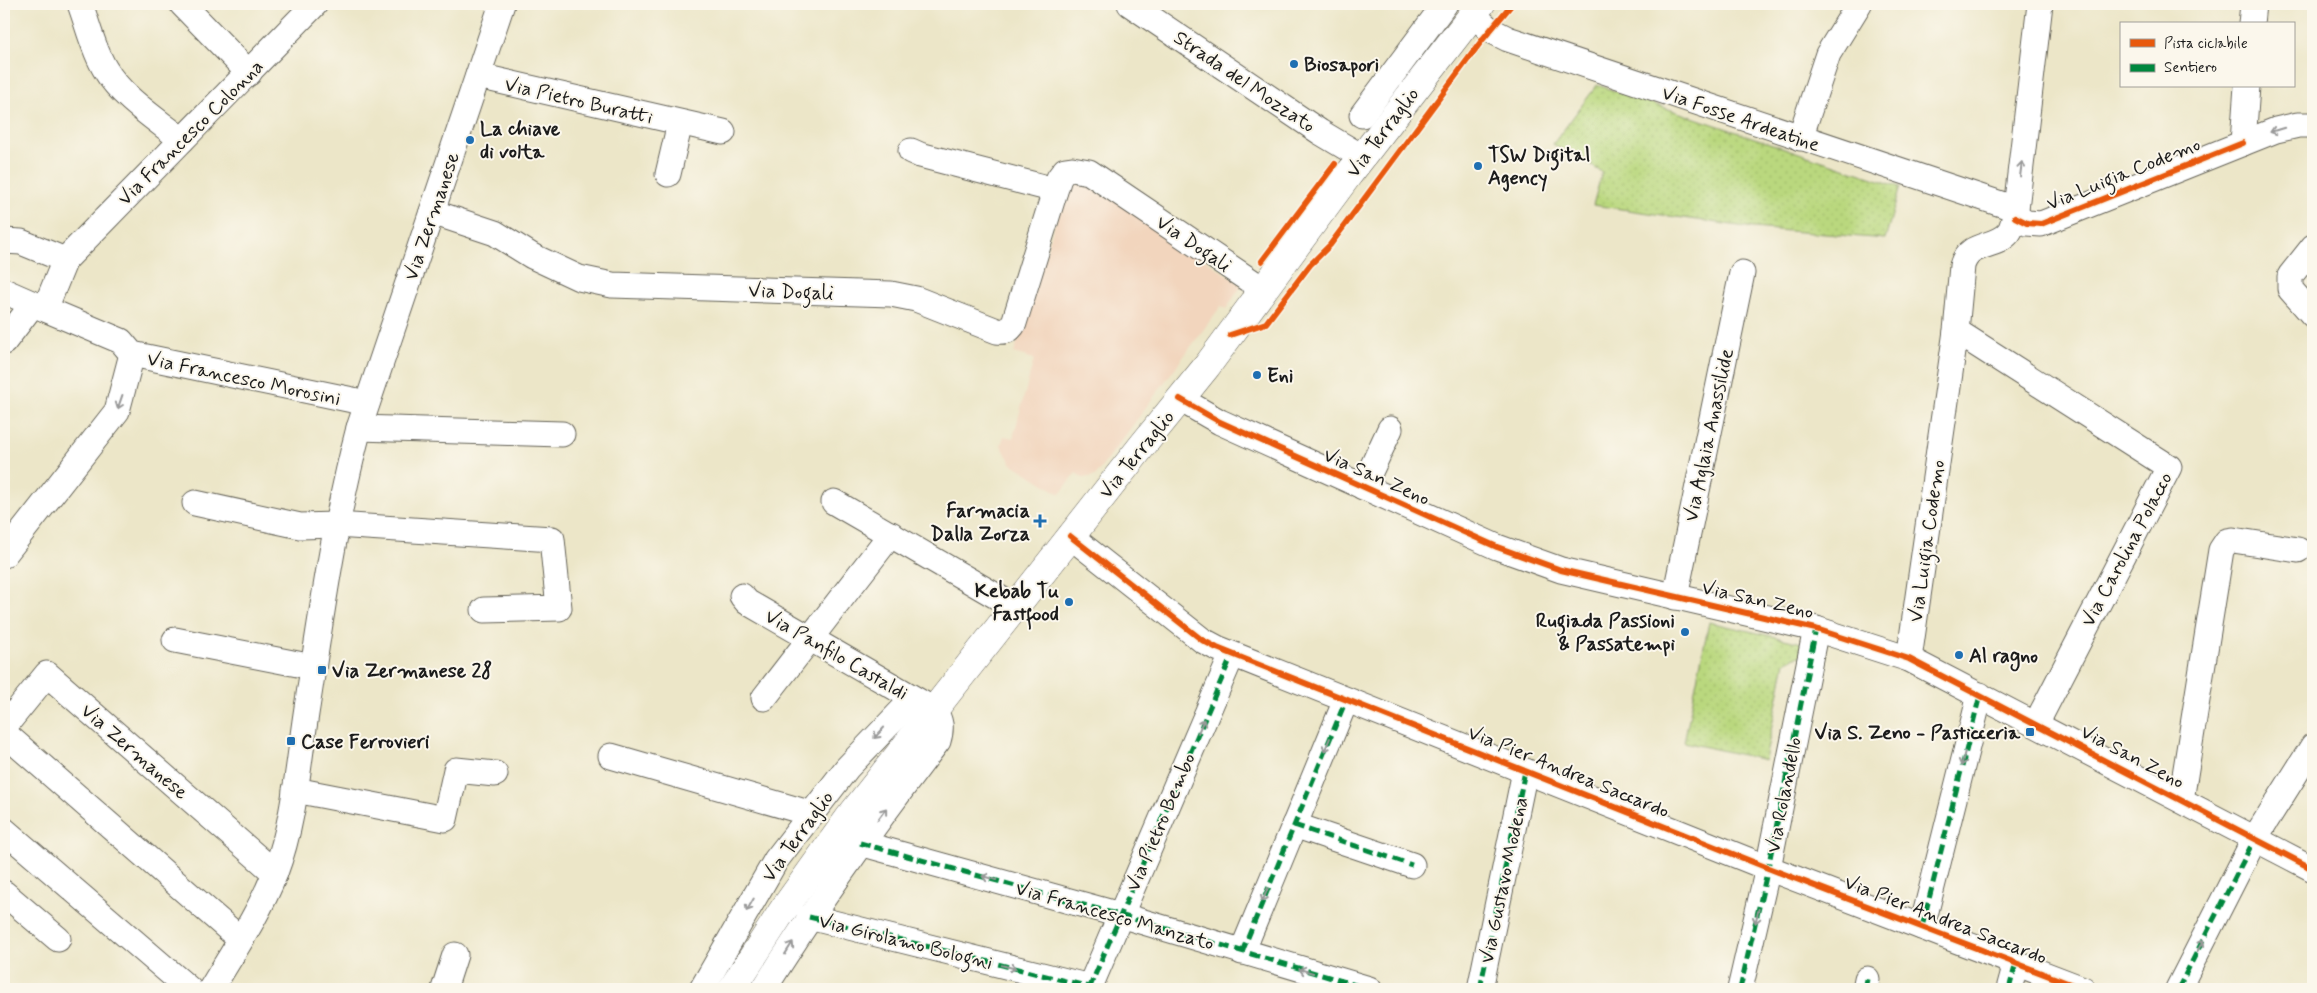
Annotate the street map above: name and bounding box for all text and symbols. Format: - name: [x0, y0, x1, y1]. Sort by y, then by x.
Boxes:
- legend: [2120, 22, 2294, 88]
- street label: Strada del Mozzato: [1168, 25, 1320, 140]
- text: Pista ciclabile: [2164, 34, 2248, 54]
- place label: Biosapori: [1304, 52, 1379, 79]
- street label: Via Francesco Colonna: [112, 54, 270, 212]
- marker: Biosapori: [1288, 58, 1300, 70]
- text: Sentiero: [2164, 58, 2217, 78]
- street label: Via Pietro Buratti: [502, 71, 656, 132]
- street label: Via Fosse Ardeatine: [1658, 80, 1823, 159]
- street label: Via Terraglio: [1340, 82, 1426, 184]
- place label: La chiave di volta: [480, 116, 561, 166]
- one-way arrow: [2270, 126, 2286, 136]
- street label: Via Luigia Codemo: [2043, 131, 2205, 219]
- marker: La chiave di volta: [464, 134, 476, 146]
- place label: TSW Digital Agency: [1488, 142, 1590, 192]
- street label: Via Zermanese: [398, 149, 467, 284]
- marker: TSW Digital Agency: [1472, 160, 1484, 172]
- one-way arrow: [2016, 161, 2026, 177]
- street label: Via Dogali: [1149, 209, 1236, 281]
- street label: Via Dogali: [748, 278, 834, 309]
- street label: Via Francesco Morosini: [144, 346, 343, 413]
- street label: Via Aglaia Anassilide: [1678, 346, 1741, 524]
- place label: Eni: [1267, 363, 1293, 390]
- marker: Eni: [1251, 369, 1263, 381]
- one-way arrow: [114, 393, 124, 409]
- street label: Via Terraglio: [1093, 405, 1181, 505]
- street label: Via San Zeno: [1319, 442, 1434, 513]
- street label: Via Luigia Codemo: [1903, 458, 1954, 624]
- street label: Via Carolina Polacco: [2075, 468, 2180, 632]
- place label: Farmacia Dalla Zorza: [930, 498, 1030, 548]
- marker: Farmacia Dalla Zorza: [1034, 515, 1046, 527]
- street label: Via San Zeno: [1699, 574, 1816, 626]
- place label: Kebab Tu Fastfood: [975, 578, 1059, 630]
- marker: Kebab Tu Fastfood: [1063, 596, 1075, 608]
- street label: Via Panfilo Castaldi: [760, 603, 913, 707]
- place label: Rugiada Passioni & Passatempi: [1536, 608, 1675, 658]
- marker: Rugiada Passioni & Passatempi: [1679, 626, 1691, 638]
- place label: Al ragno: [1969, 643, 2038, 672]
- marker: Al ragno: [1953, 649, 1965, 661]
- place label: Via Zermanese 28: [332, 658, 492, 685]
- marker: Via Zermanese 28: [316, 664, 328, 676]
- street label: Via Zermanese: [75, 698, 193, 806]
- one-way arrow: [1197, 719, 1207, 734]
- street label: Via San Zeno: [2076, 719, 2189, 796]
- street label: Via Pier Andrea Saccardo: [1464, 720, 1673, 825]
- place label: Via S. Zeno - Pasticceria: [1815, 720, 2021, 747]
- marker: Via S. Zeno - Pasticceria: [2024, 726, 2036, 738]
- one-way arrow: [873, 727, 885, 740]
- place label: Case Ferrovieri: [301, 729, 430, 756]
- marker: Case Ferrovieri: [285, 735, 297, 747]
- street label: Via Rolandello: [1760, 735, 1809, 856]
- one-way arrow: [1322, 737, 1332, 752]
- street label: Via Pietro Bembo: [1120, 749, 1203, 896]
- one-way arrow: [1958, 751, 1967, 767]
- street label: Via Terraglio: [756, 786, 840, 888]
- street label: Via Gustavo Modena: [1474, 794, 1535, 966]
- one-way arrow: [877, 807, 887, 821]
- street label: Via Pier Andrea Saccardo: [1840, 869, 2051, 972]
- one-way arrow: [981, 873, 997, 883]
- street label: Via Francesco Manzato: [1012, 875, 1217, 958]
- one-way arrow: [1260, 887, 1269, 902]
- one-way arrow: [745, 897, 755, 911]
- one-way arrow: [1752, 907, 1761, 923]
- street label: Via Girolamo Bologni: [815, 908, 995, 979]
- one-way arrow: [2196, 939, 2205, 954]
- one-way arrow: [785, 941, 795, 955]
- one-way arrow: [1000, 962, 1016, 972]
- one-way arrow: [1298, 965, 1314, 975]

